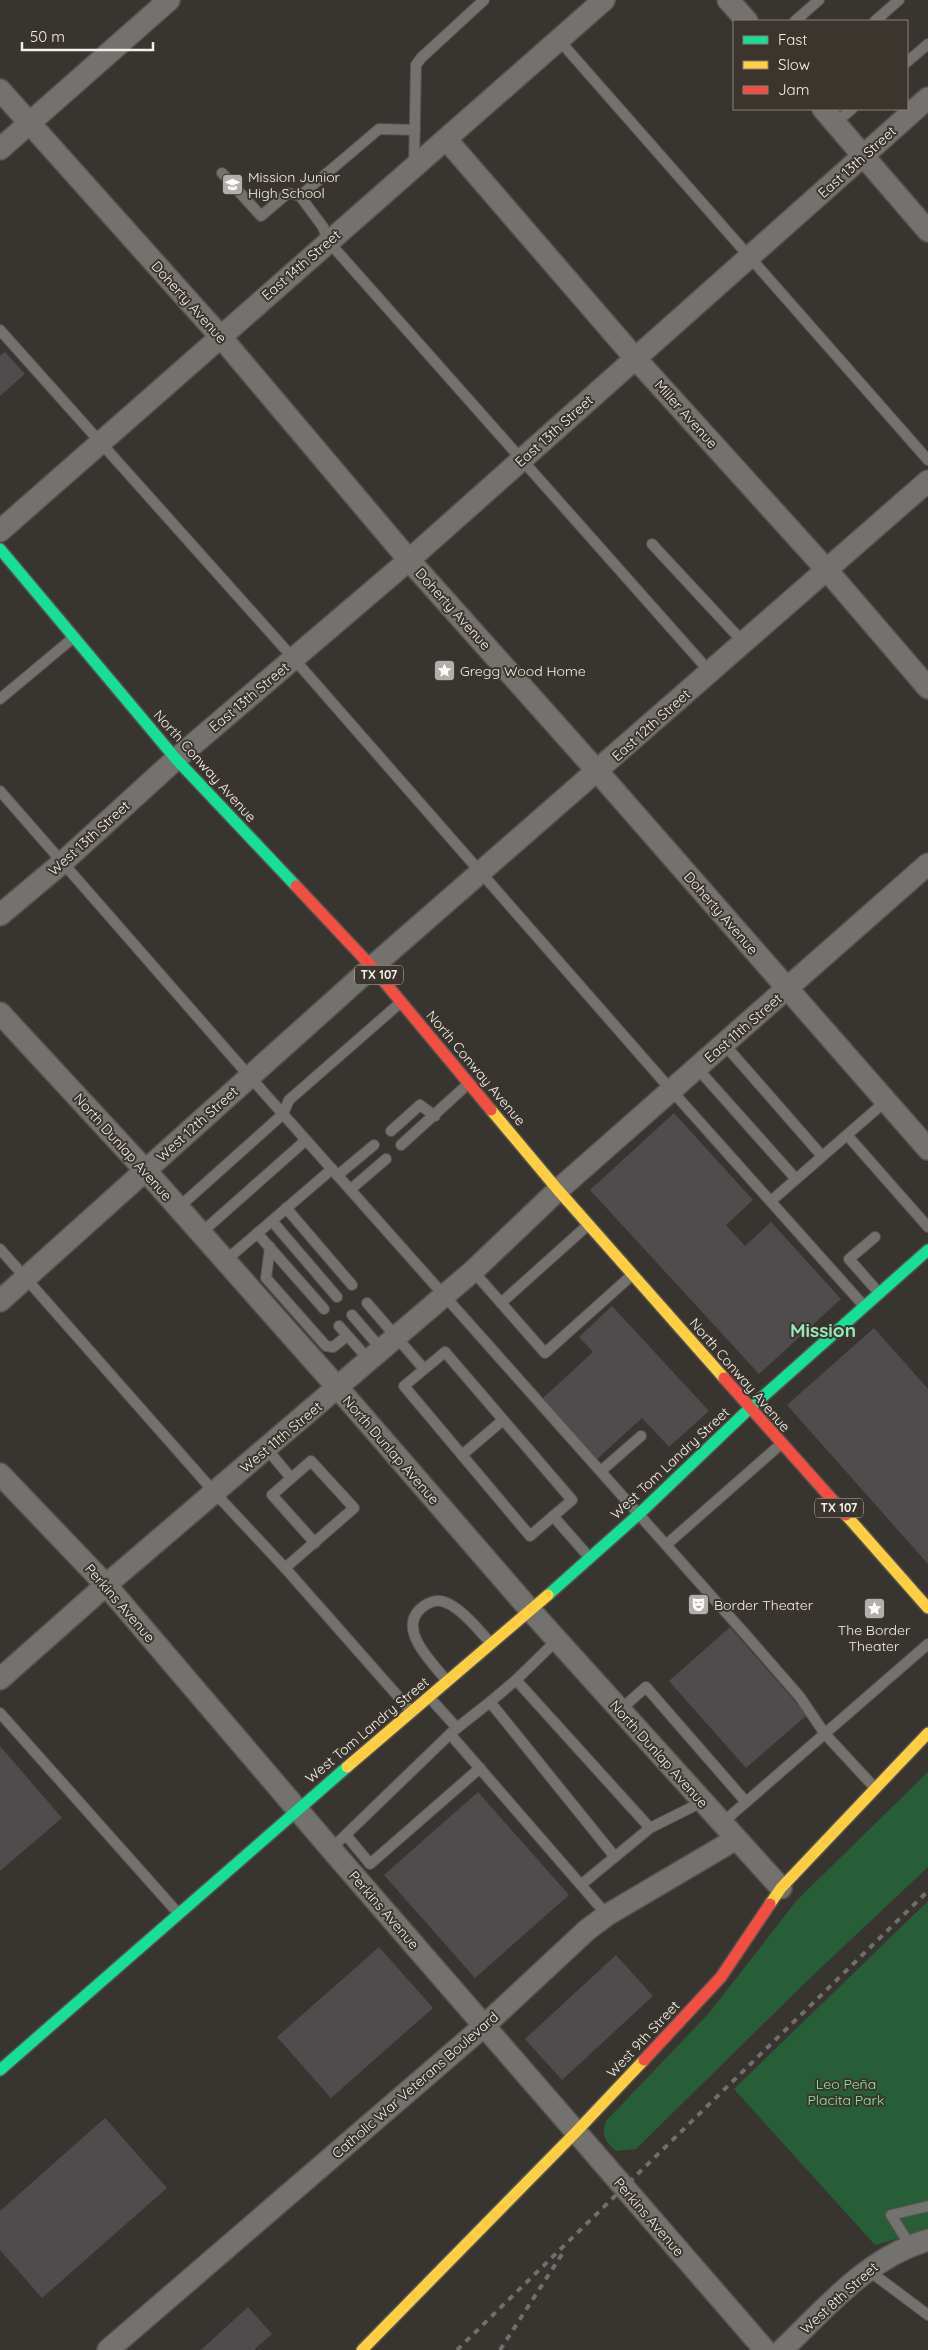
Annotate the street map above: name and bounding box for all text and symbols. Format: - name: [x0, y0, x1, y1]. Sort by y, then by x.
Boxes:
- scale bar: [22, 20, 154, 52]
- legend: [733, 20, 908, 110]
- text: 50 m: [30, 27, 65, 46]
- text: Fast: [778, 30, 807, 49]
- text: Slow: [778, 55, 810, 74]
- text: Jam: [778, 80, 809, 99]
- street label: East 13th Street: [814, 122, 900, 202]
- place label: Mission Junior High School: [248, 168, 341, 202]
- school or university icon: Mission Junior High School: [220, 173, 244, 197]
- street label: East 14th Street: [258, 226, 344, 304]
- street label: Doherty Avenue: [147, 257, 231, 347]
- street label: Miller Avenue: [651, 376, 721, 452]
- street label: East 13th Street: [511, 391, 597, 471]
- street label: Doherty Avenue: [411, 564, 495, 654]
- street label: East 13th Street: [205, 658, 293, 736]
- place icon: Gregg Wood Home: [432, 659, 456, 683]
- place label: Gregg Wood Home: [460, 662, 586, 680]
- street label: East 12th Street: [608, 685, 694, 765]
- street label: North Conway Avenue: [150, 706, 260, 826]
- street label: West 13th Street: [44, 796, 134, 879]
- street label: Doherty Avenue: [680, 868, 762, 958]
- road number: TX 107: [355, 966, 403, 984]
- street label: East 11th Street: [701, 989, 786, 1067]
- street label: North Conway Avenue: [423, 1007, 530, 1129]
- street label: West 12th Street: [152, 1082, 242, 1166]
- street label: North Dunlap Avenue: [70, 1089, 176, 1205]
- street label: North Conway Avenue: [686, 1314, 794, 1436]
- district label: Mission: [790, 1318, 856, 1342]
- street label: North Dunlap Avenue: [339, 1392, 443, 1508]
- street label: West 11th Street: [236, 1397, 326, 1477]
- street label: West Tom Landry Street: [607, 1403, 733, 1523]
- road number: TX 107: [815, 1499, 863, 1518]
- street label: Perkins Avenue: [81, 1560, 159, 1646]
- theatre icon: Border Theater: [686, 1593, 710, 1617]
- place label: Border Theater: [714, 1596, 814, 1614]
- place icon: The Border Theater: [862, 1596, 886, 1620]
- place label: The Border Theater: [838, 1621, 911, 1655]
- street label: West Tom Landry Street: [301, 1673, 433, 1787]
- street label: North Dunlap Avenue: [606, 1696, 712, 1812]
- street label: Perkins Avenue: [345, 1867, 423, 1953]
- street label: West 9th Street: [603, 1996, 683, 2081]
- street label: Catholic War Veterans Boulevard: [328, 2008, 502, 2162]
- park label: Leo Peña Placita Park: [808, 2075, 885, 2109]
- street label: Perkins Avenue: [610, 2174, 688, 2260]
- street label: West 8th Street: [796, 2258, 882, 2338]

